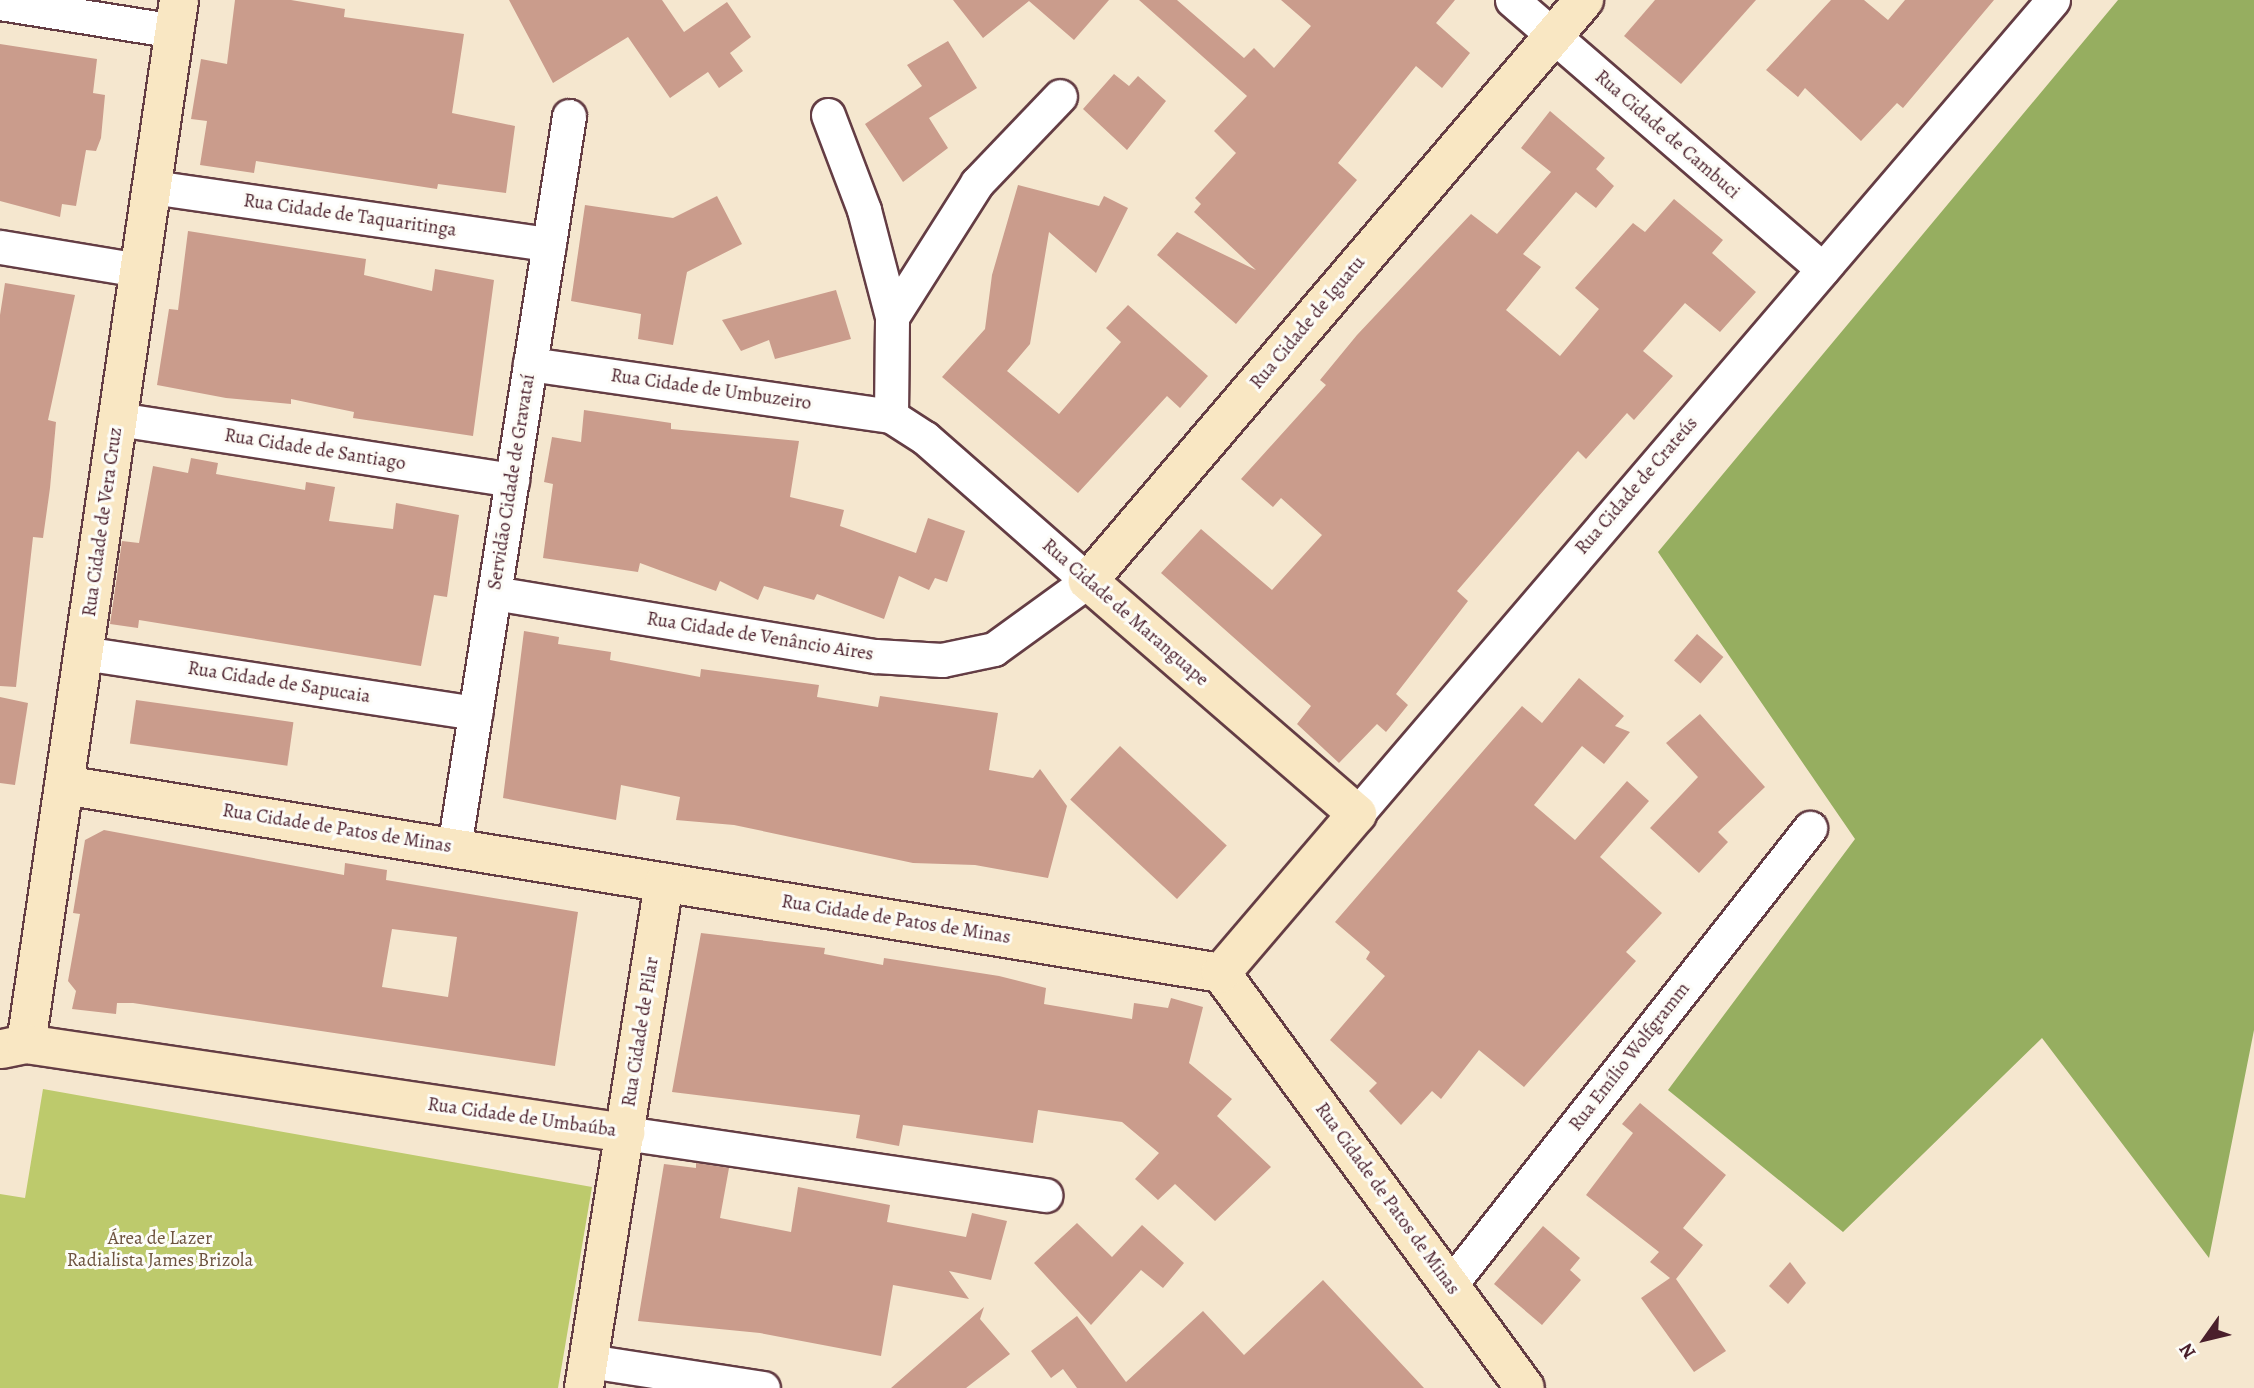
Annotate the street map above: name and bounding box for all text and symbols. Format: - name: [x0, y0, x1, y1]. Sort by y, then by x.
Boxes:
- street label: Rua Cidade de Cambuci: [1590, 66, 1744, 204]
- street label: Rua Cidade de Taquaritinga: [242, 190, 458, 242]
- street label: Rua Cidade de Iguatu: [1246, 252, 1370, 394]
- street label: Rua Cidade de Umbuzeiro: [609, 365, 813, 415]
- street label: Servidão Cidade de Gravataí: [484, 373, 540, 591]
- street label: Rua Cidade de Crateús: [1571, 412, 1703, 560]
- street label: Rua Cidade de Santiago: [223, 424, 407, 476]
- street label: Rua Cidade de Vera Cruz: [78, 426, 128, 618]
- street label: Rua Cidade de Maranguape: [1037, 534, 1213, 692]
- street label: Rua Cidade de Venâncio Aires: [645, 608, 875, 666]
- street label: Rua Cidade de Sapucaia: [186, 657, 372, 709]
- street label: Rua Cidade de Patos de Minas: [221, 800, 453, 858]
- street label: Rua Cidade de Patos de Minas: [780, 891, 1012, 949]
- street label: Rua Cidade de Pilar: [618, 956, 664, 1108]
- street label: Rua Emílio Wolfgramm: [1565, 978, 1695, 1136]
- street label: Rua Cidade de Umbaúba: [426, 1093, 618, 1143]
- street label: Rua Cidade de Patos de Minas: [1310, 1099, 1464, 1299]
- park label: Área de Lazer Radialista James Brizola: [67, 1228, 253, 1272]
- north arrow: [2170, 1304, 2240, 1374]
- text: N: [2173, 1338, 2202, 1364]

